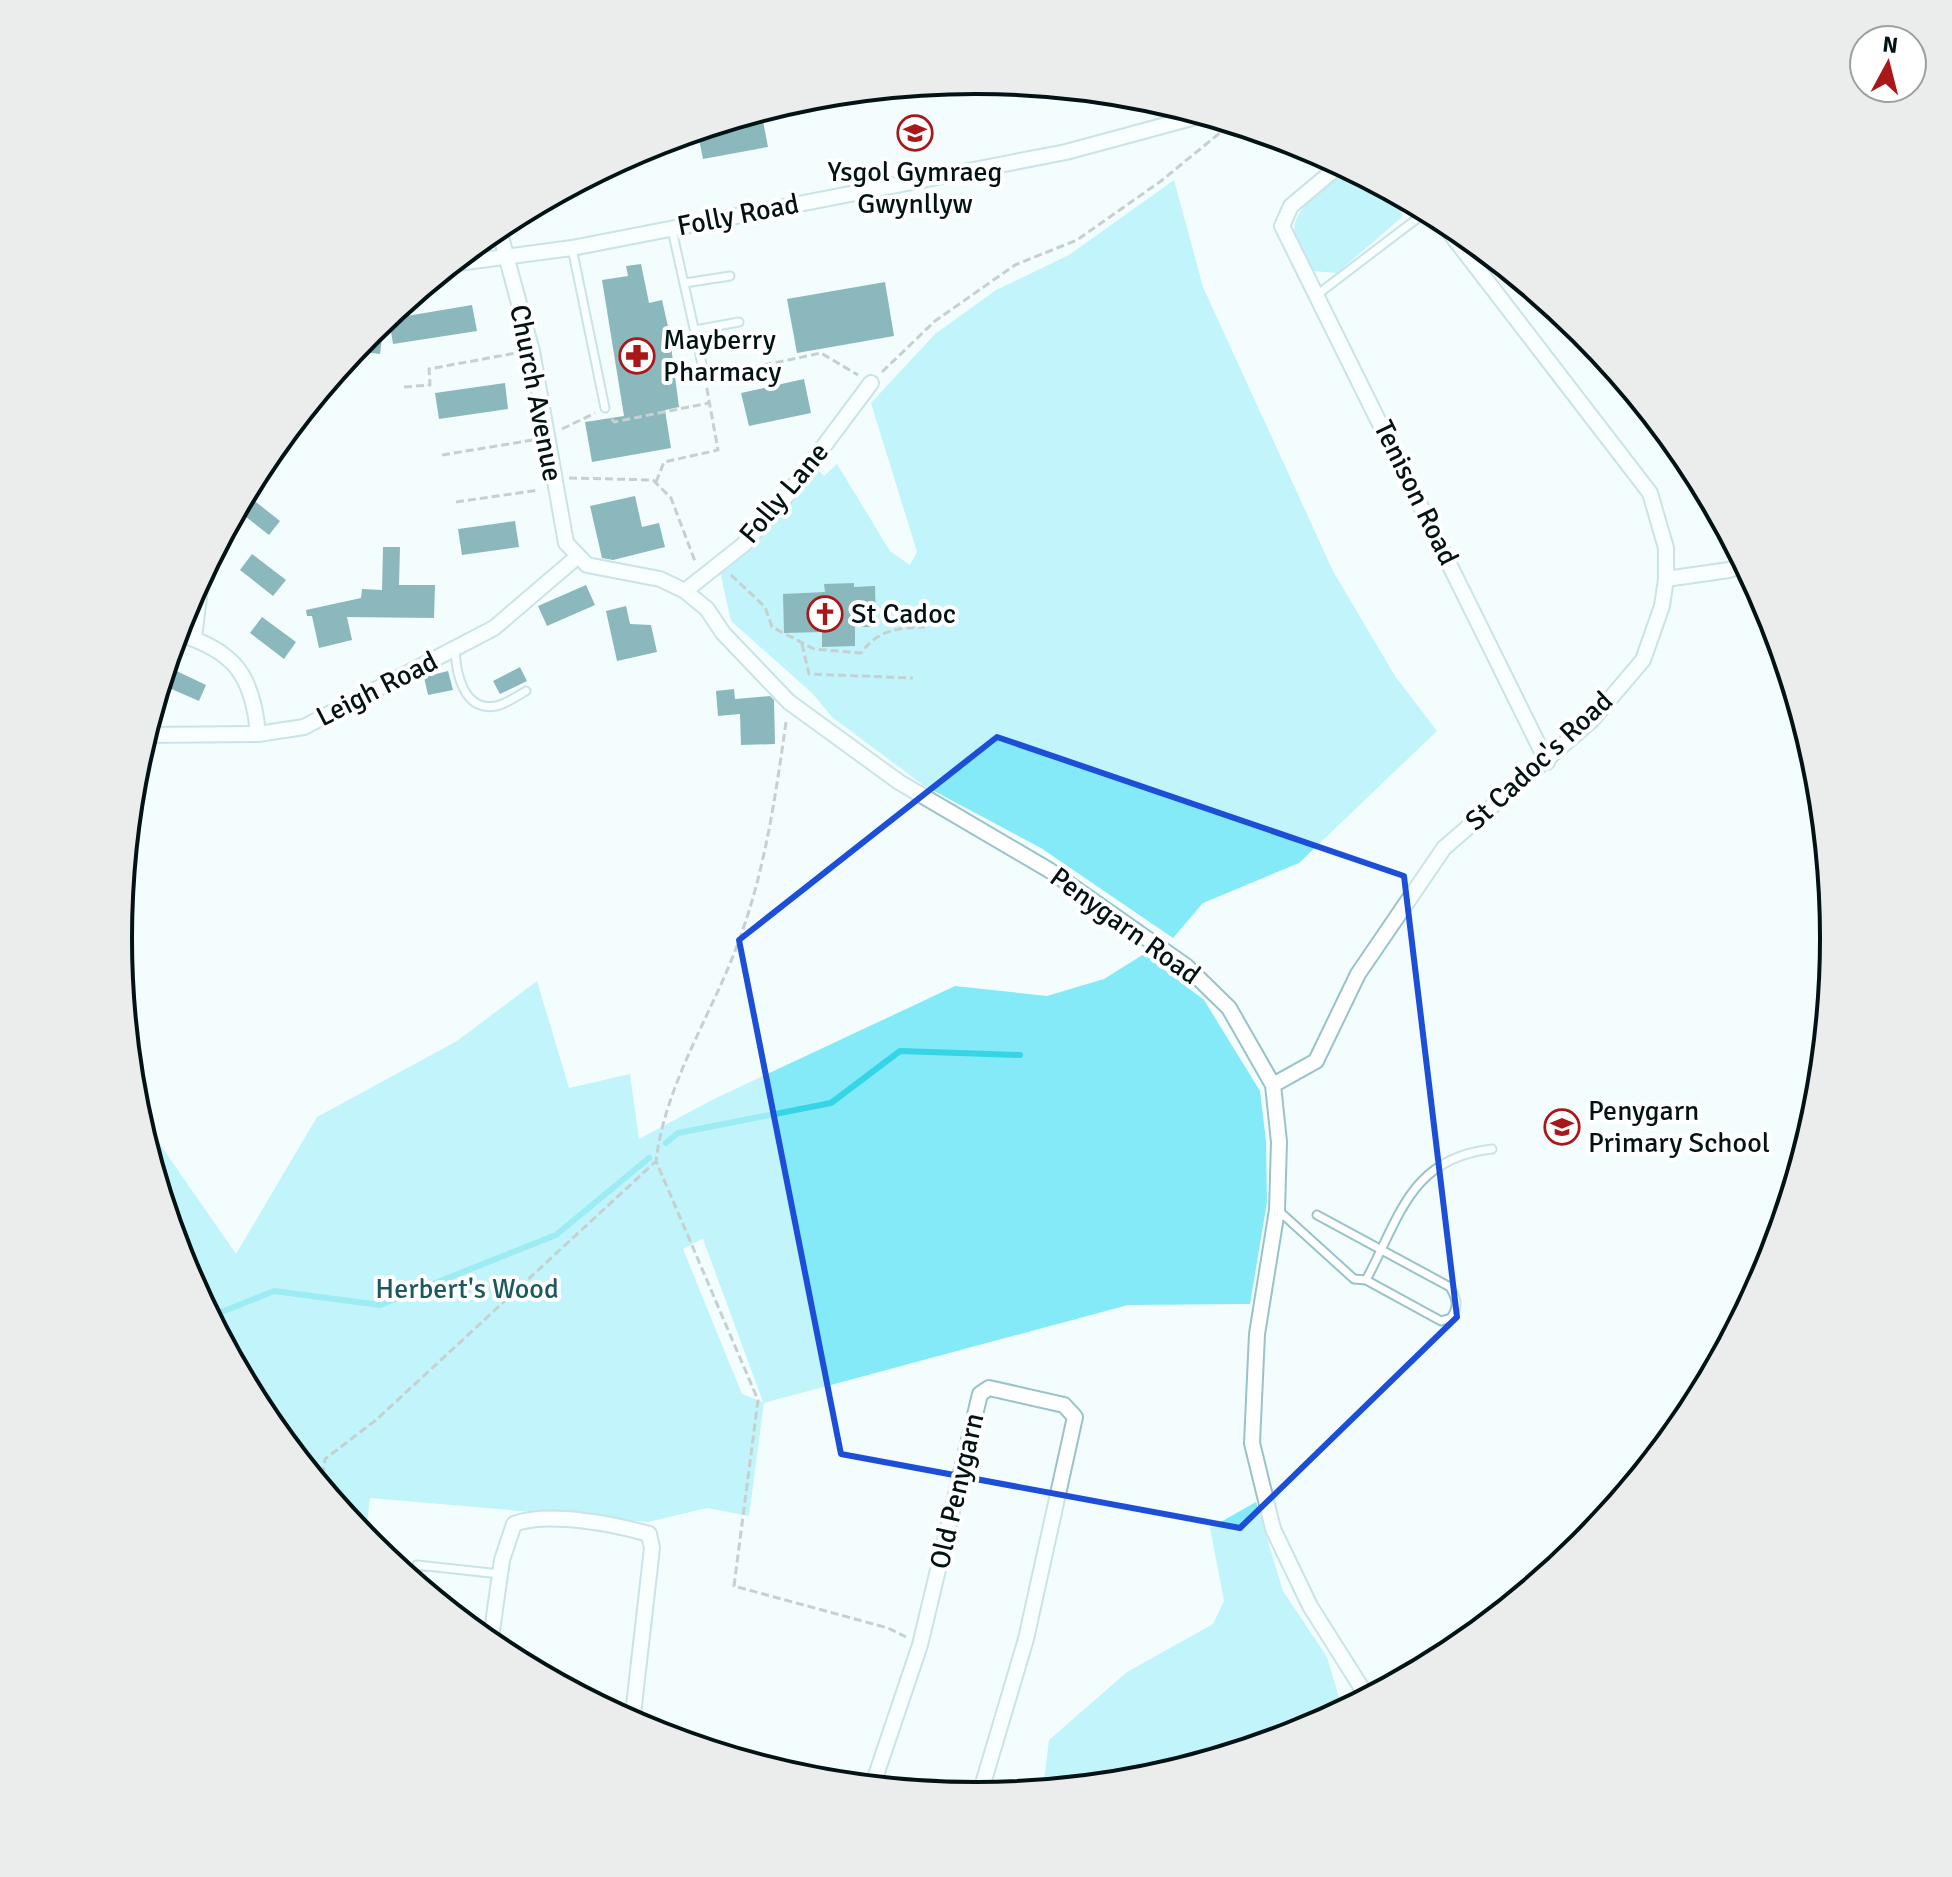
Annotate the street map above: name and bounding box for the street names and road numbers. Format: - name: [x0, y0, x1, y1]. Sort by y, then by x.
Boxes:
- street label: Folly Road: [674, 187, 802, 243]
- street label: Church Avenue: [502, 302, 570, 484]
- street label: Tenison Road: [1366, 415, 1466, 571]
- street label: Folly Lane: [732, 436, 836, 550]
- street label: Leigh Road: [311, 644, 443, 734]
- street label: St Cadoc's Road: [1458, 684, 1620, 838]
- street label: Penygarn Road: [1043, 860, 1207, 992]
- street label: Old Penygarn: [923, 1410, 991, 1572]

